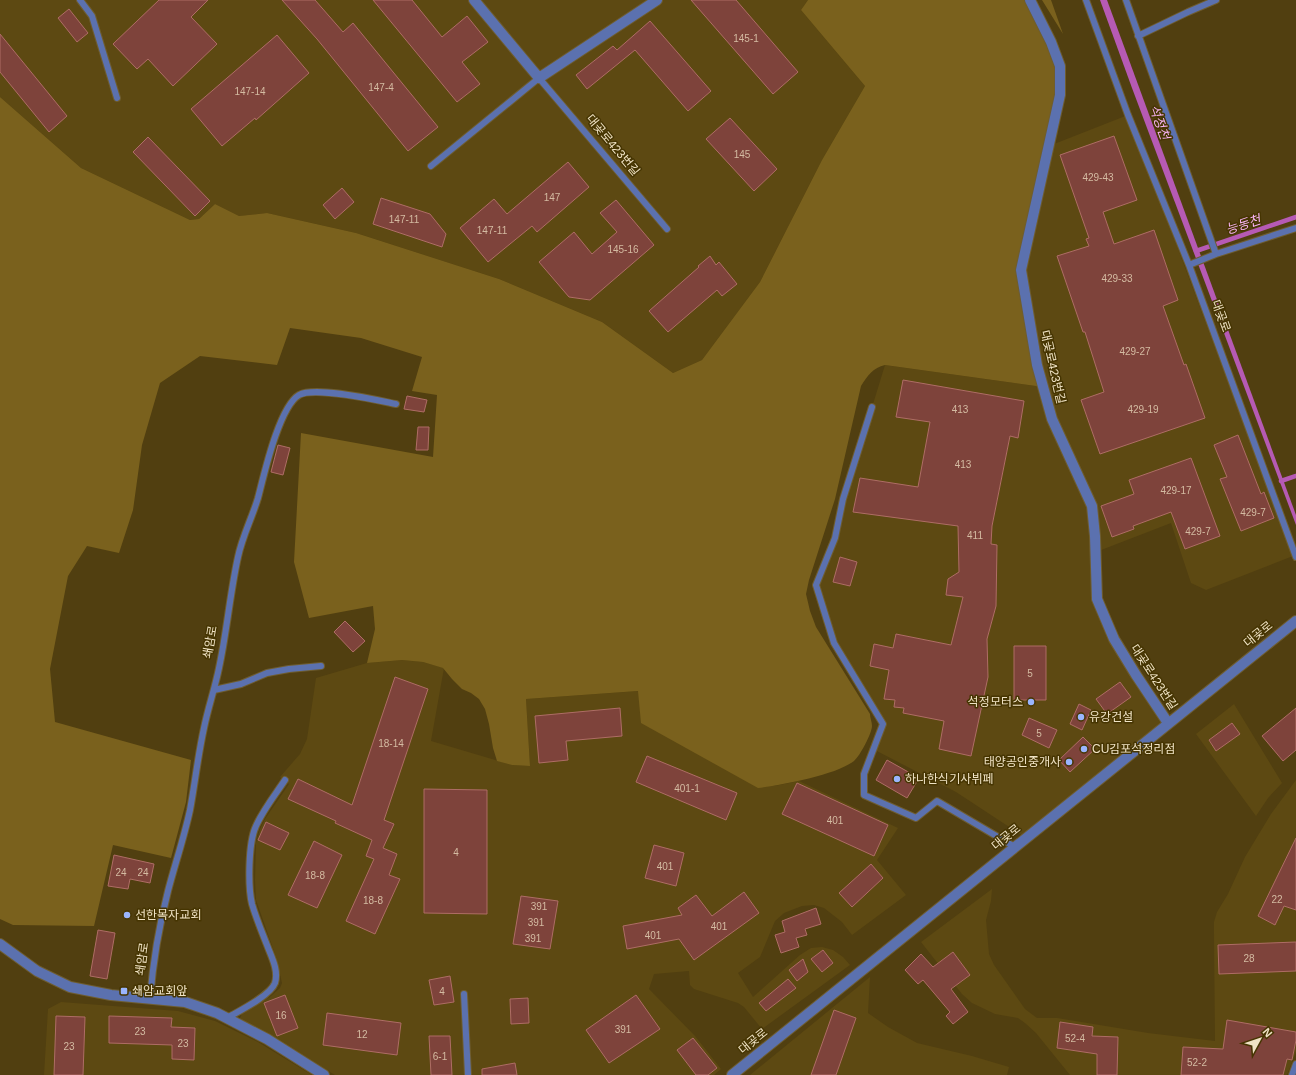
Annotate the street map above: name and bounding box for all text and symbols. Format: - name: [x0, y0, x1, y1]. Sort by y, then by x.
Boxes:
- house number: 145-1: [733, 33, 759, 44]
- house number: 147-4: [368, 82, 394, 93]
- house number: 147-14: [234, 86, 266, 97]
- water label: 석정천: [1146, 103, 1173, 143]
- street label: 대곶로423번길: [583, 112, 643, 178]
- house number: 145: [734, 149, 751, 160]
- house number: 429-43: [1082, 172, 1114, 183]
- house number: 147: [544, 192, 561, 203]
- water label: 능동천: [1224, 211, 1264, 237]
- house number: 147-11: [389, 214, 420, 225]
- house number: 147-11: [477, 225, 508, 236]
- house number: 145-16: [607, 244, 639, 255]
- house number: 429-33: [1101, 273, 1133, 284]
- street label: 대곶로: [1209, 298, 1233, 334]
- street label: 대곶로423번길: [1038, 329, 1068, 405]
- house number: 429-27: [1119, 346, 1151, 357]
- house number: 413: [952, 404, 969, 415]
- house number: 429-19: [1127, 404, 1159, 415]
- house number: 413: [955, 459, 972, 470]
- house number: 429-17: [1160, 485, 1192, 496]
- house number: 429-7: [1240, 507, 1266, 518]
- house number: 429-7: [1185, 526, 1211, 537]
- house number: 411: [967, 530, 983, 541]
- street label: 대곶로: [1241, 618, 1275, 650]
- street label: 쇄암로: [200, 624, 220, 660]
- street label: 대곶로423번길: [1128, 642, 1180, 712]
- house number: 5: [1027, 668, 1033, 679]
- place label: 석정모터스: [968, 695, 1023, 709]
- marker: 석정모터스: [1026, 697, 1036, 707]
- place label: 유강건설: [1089, 710, 1133, 724]
- marker: 유강건설: [1076, 712, 1086, 722]
- house number: 5: [1036, 728, 1042, 739]
- house number: 18-14: [378, 738, 404, 749]
- place label: CU김포석정리점: [1092, 742, 1176, 756]
- marker: CU김포석정리점: [1079, 744, 1089, 754]
- place label: 태양공인중개사: [984, 755, 1061, 769]
- marker: 태양공인중개사: [1064, 757, 1074, 767]
- place label: 하나한식기사뷔페: [905, 772, 993, 786]
- marker: 하나한식기사뷔페: [892, 774, 902, 784]
- house number: 401-1: [674, 783, 700, 794]
- house number: 401: [827, 815, 844, 826]
- street label: 대곶로: [989, 821, 1023, 853]
- house number: 4: [453, 847, 459, 858]
- house number: 401: [657, 861, 674, 872]
- house number: 24: [115, 867, 127, 878]
- house number: 24: [137, 867, 149, 878]
- house number: 18-8: [305, 870, 325, 881]
- house number: 22: [1271, 894, 1283, 905]
- house number: 18-8: [363, 895, 383, 906]
- house number: 391: [531, 901, 548, 912]
- place label: 선한목자교회: [135, 908, 201, 922]
- marker: 선한목자교회: [122, 910, 132, 920]
- house number: 391: [528, 917, 545, 928]
- house number: 401: [711, 921, 728, 932]
- house number: 401: [645, 930, 662, 941]
- house number: 391: [525, 933, 542, 944]
- street label: 쇄암로: [133, 942, 151, 976]
- house number: 28: [1243, 953, 1255, 964]
- place label: 쇄암교회앞: [132, 984, 187, 998]
- marker: 쇄암교회앞: [119, 986, 129, 996]
- house number: 4: [439, 986, 445, 997]
- house number: 16: [275, 1010, 287, 1021]
- north arrow: [1240, 1019, 1280, 1059]
- house number: 391: [615, 1024, 632, 1035]
- street label: 대곶로: [736, 1025, 770, 1057]
- house number: 23: [134, 1026, 146, 1037]
- text: N: [1261, 1026, 1275, 1040]
- house number: 12: [356, 1029, 368, 1040]
- house number: 52-4: [1065, 1033, 1085, 1044]
- house number: 23: [177, 1038, 189, 1049]
- house number: 23: [63, 1041, 75, 1052]
- house number: 6-1: [433, 1051, 448, 1062]
- house number: 52-2: [1187, 1057, 1207, 1068]

